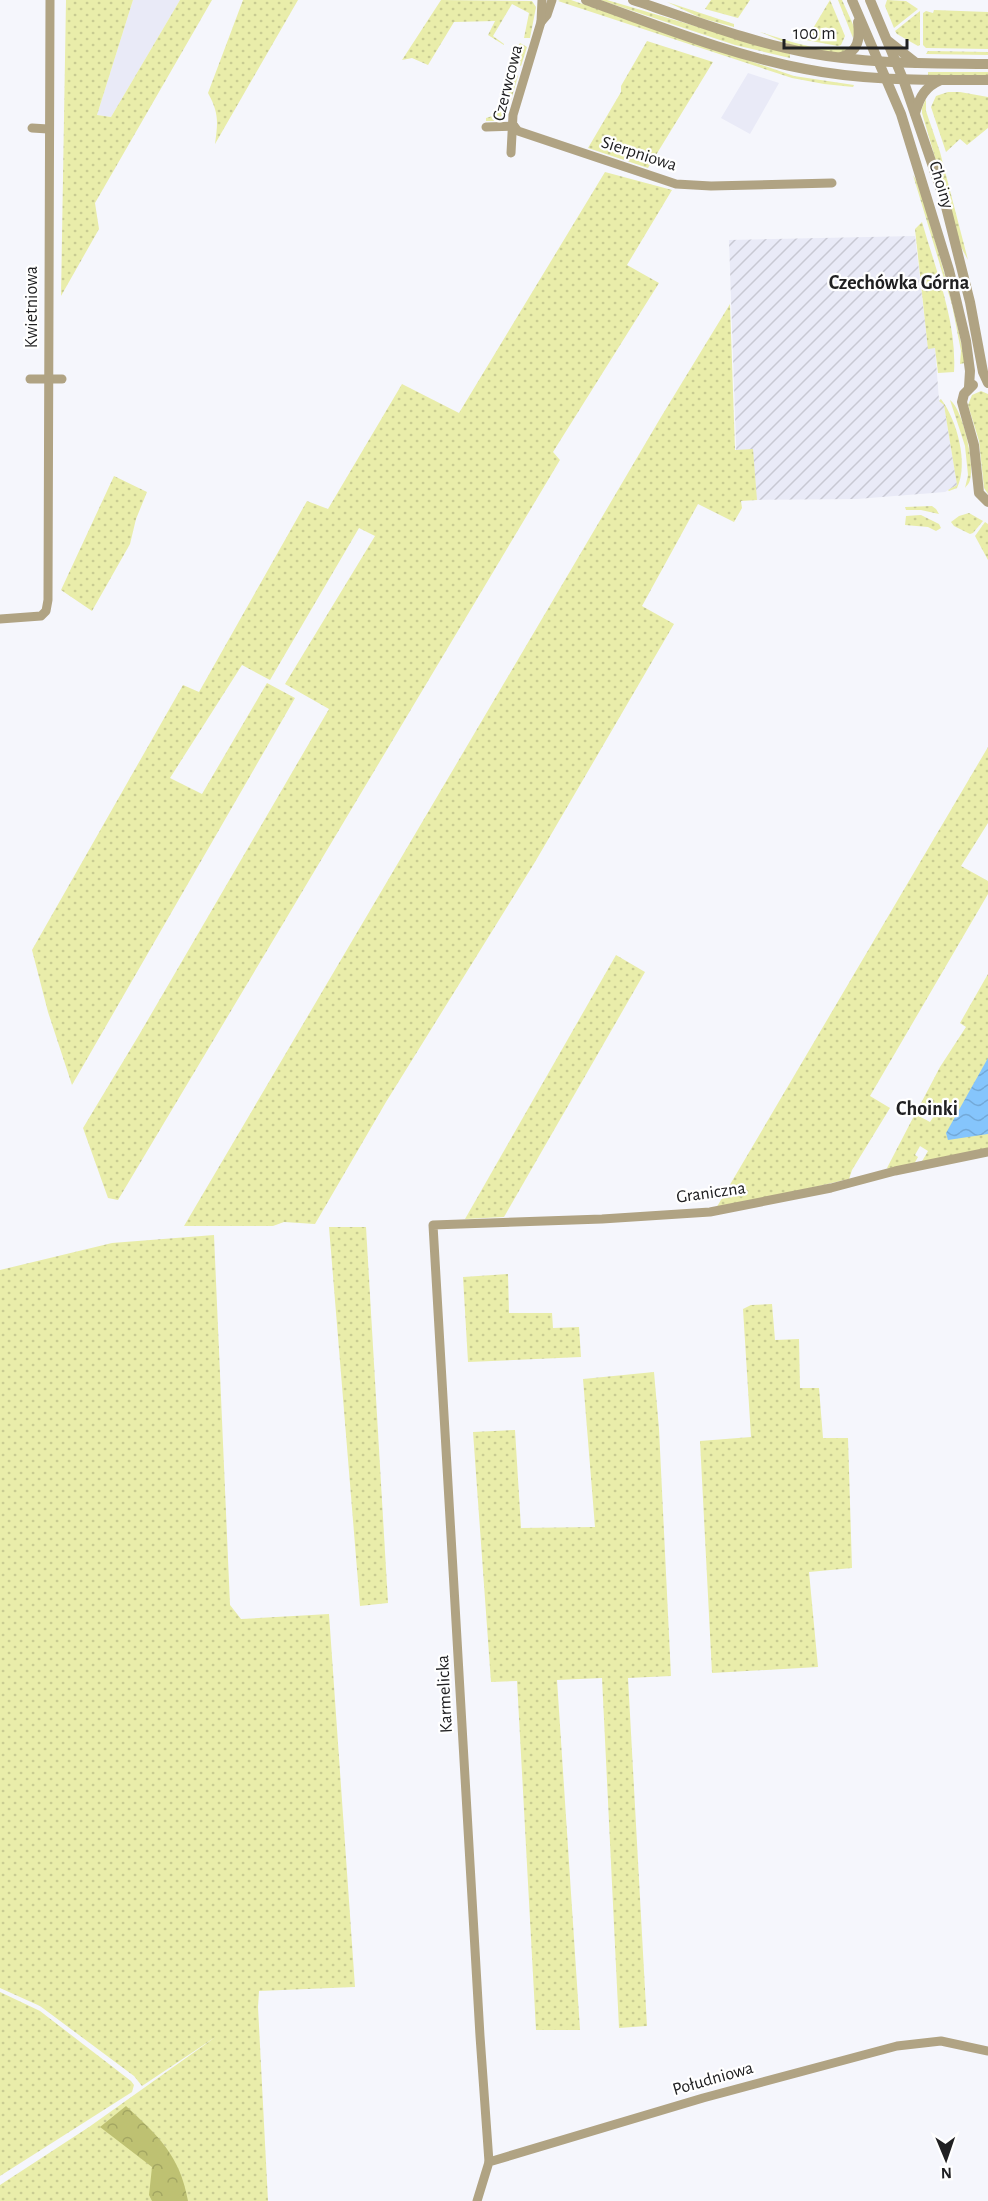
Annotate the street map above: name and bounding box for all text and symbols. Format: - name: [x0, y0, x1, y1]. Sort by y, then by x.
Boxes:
- scale bar: [784, 12, 907, 50]
- text: 100 m: [793, 25, 836, 43]
- street label: Czerwcowa: [490, 43, 526, 123]
- street label: Sierpniowa: [599, 133, 679, 175]
- street label: Choiny: [925, 159, 957, 211]
- street label: Kwietniowa: [23, 266, 41, 348]
- district label: Czechówka Górna: [829, 273, 970, 293]
- district label: Choinki: [896, 1099, 958, 1119]
- street label: Graniczna: [675, 1179, 747, 1207]
- street label: Karmelicka: [434, 1654, 456, 1734]
- street label: Południowa: [671, 2059, 755, 2099]
- north arrow: [916, 2129, 976, 2189]
- text: N: [941, 2165, 952, 2181]

